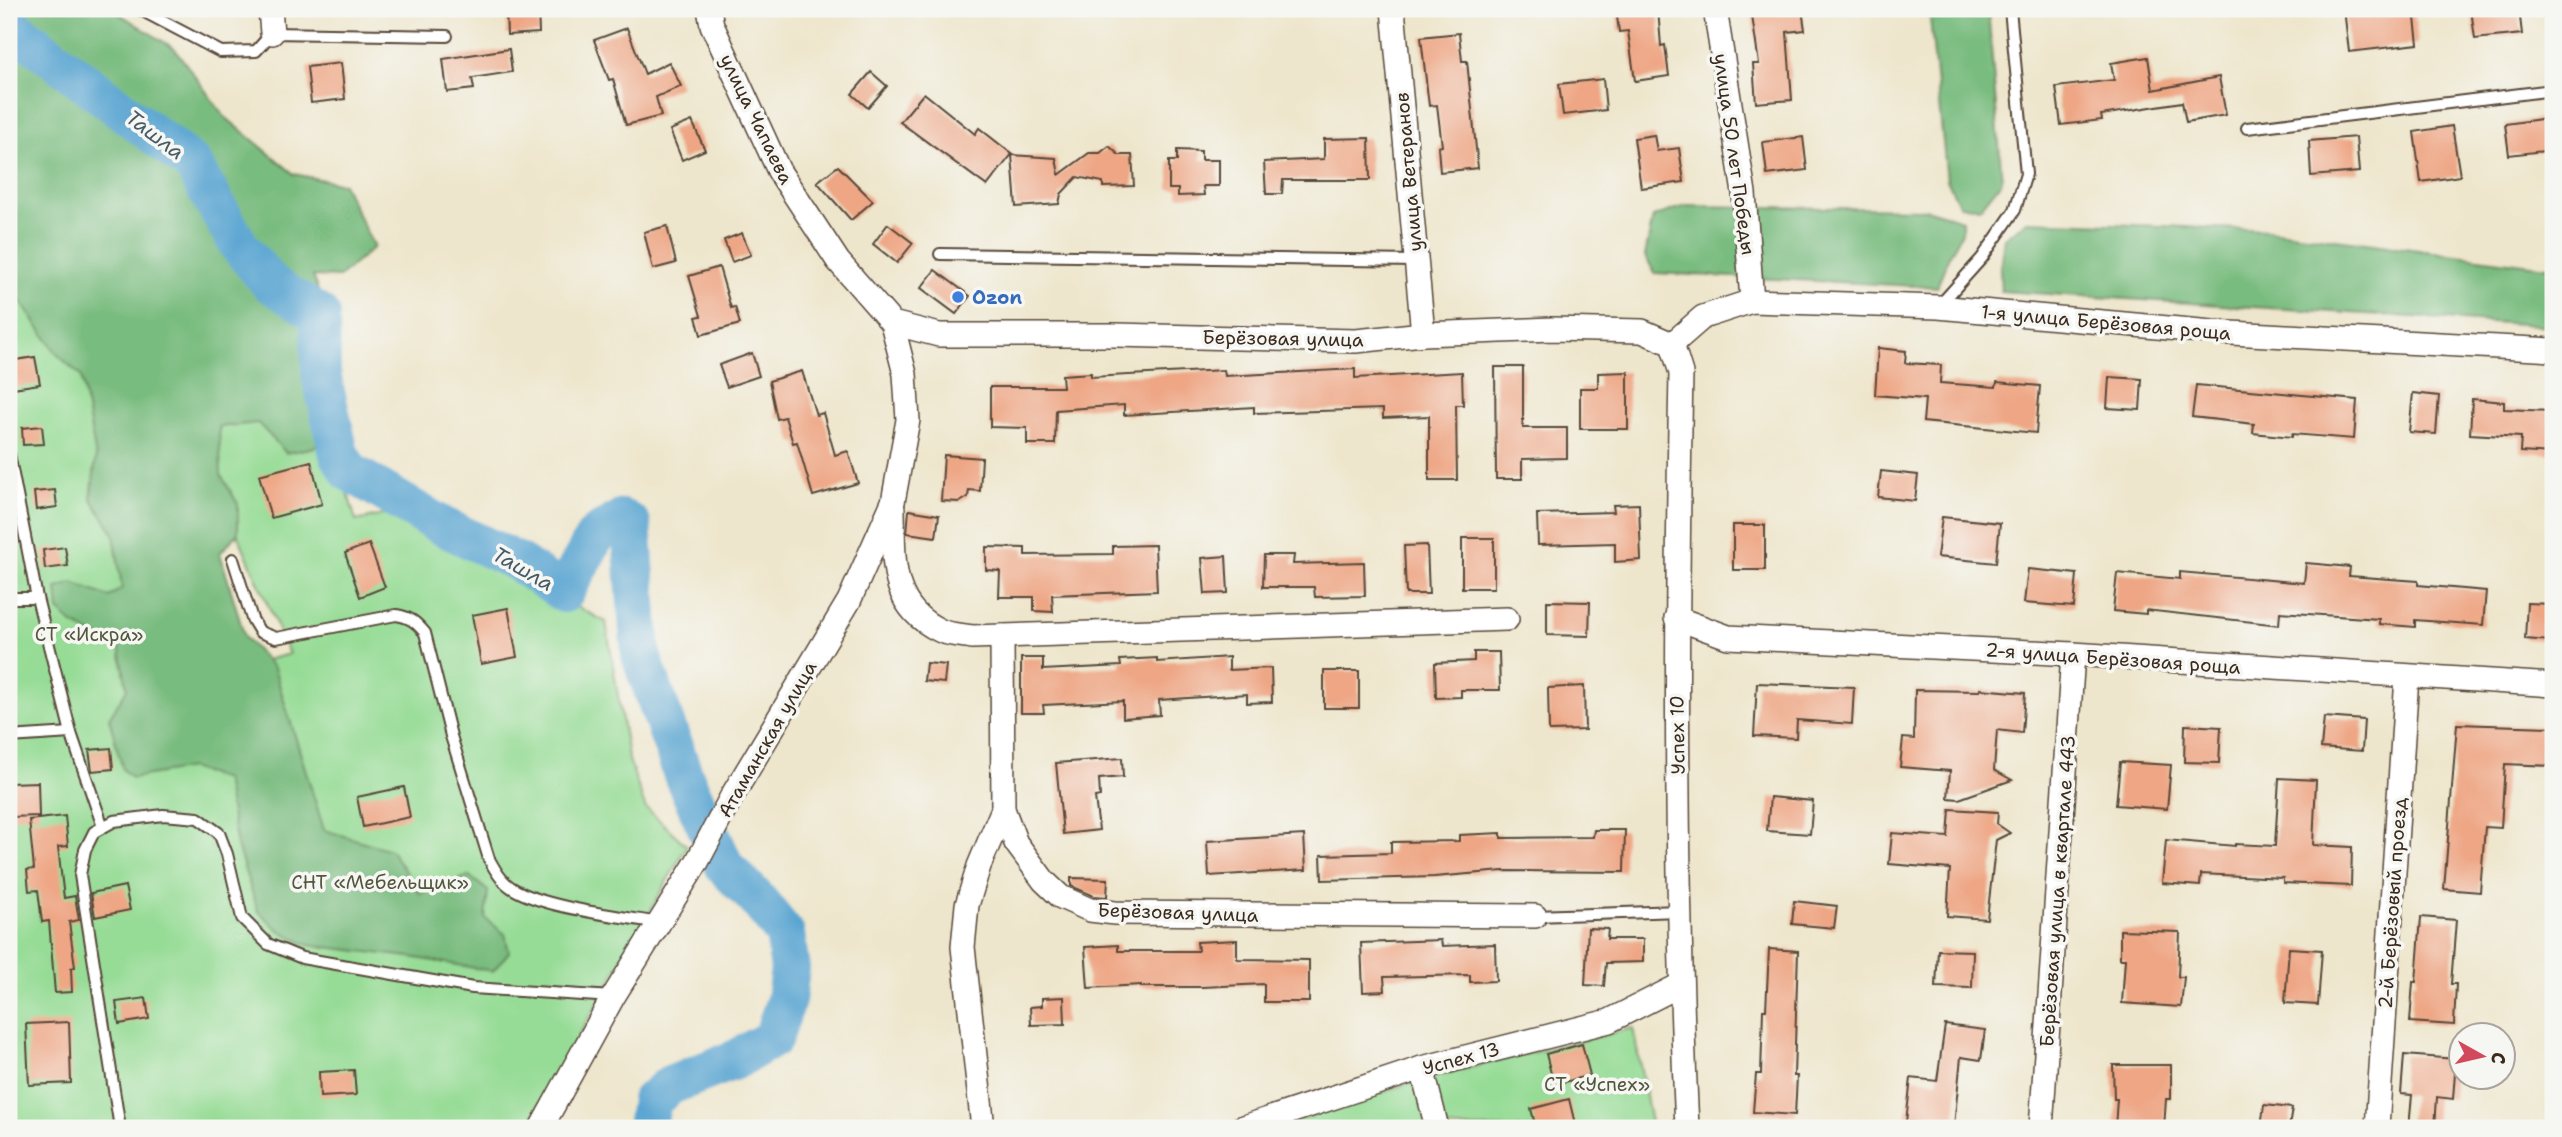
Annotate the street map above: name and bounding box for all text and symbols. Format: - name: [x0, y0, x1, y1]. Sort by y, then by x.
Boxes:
- street label: улица Чапаева: [714, 50, 799, 189]
- street label: улица 50 лет Победы: [1708, 52, 1761, 256]
- street label: улица Ветеранов: [1389, 91, 1428, 253]
- water label: Ташла: [120, 104, 190, 166]
- place label: Ozon: [972, 285, 1022, 310]
- marker: Ozon: [950, 289, 966, 305]
- street label: 1-я улица Берёзовая роща: [1980, 299, 2232, 346]
- street label: Берёзовая улица: [1202, 325, 1364, 352]
- water label: Ташла: [487, 540, 559, 598]
- park label: СТ «Искра»: [35, 622, 143, 647]
- street label: 2-я улица Берёзовая роща: [1985, 637, 2241, 680]
- street label: Атаманская улица: [712, 656, 823, 822]
- street label: Успех 10: [1664, 695, 1691, 775]
- street label: Берёзовая улица в квартале 443: [2034, 734, 2081, 1048]
- street label: 2-й Берёзовый проезд: [2373, 796, 2412, 1010]
- park label: СНТ «Мебельщик»: [291, 870, 469, 895]
- street label: Берёзовая улица: [1097, 897, 1259, 928]
- north arrow: [2446, 1021, 2516, 1092]
- street label: Успех 13: [1420, 1036, 1502, 1081]
- text: С: [2485, 1051, 2512, 1066]
- park label: СТ «Успех»: [1544, 1072, 1650, 1097]

